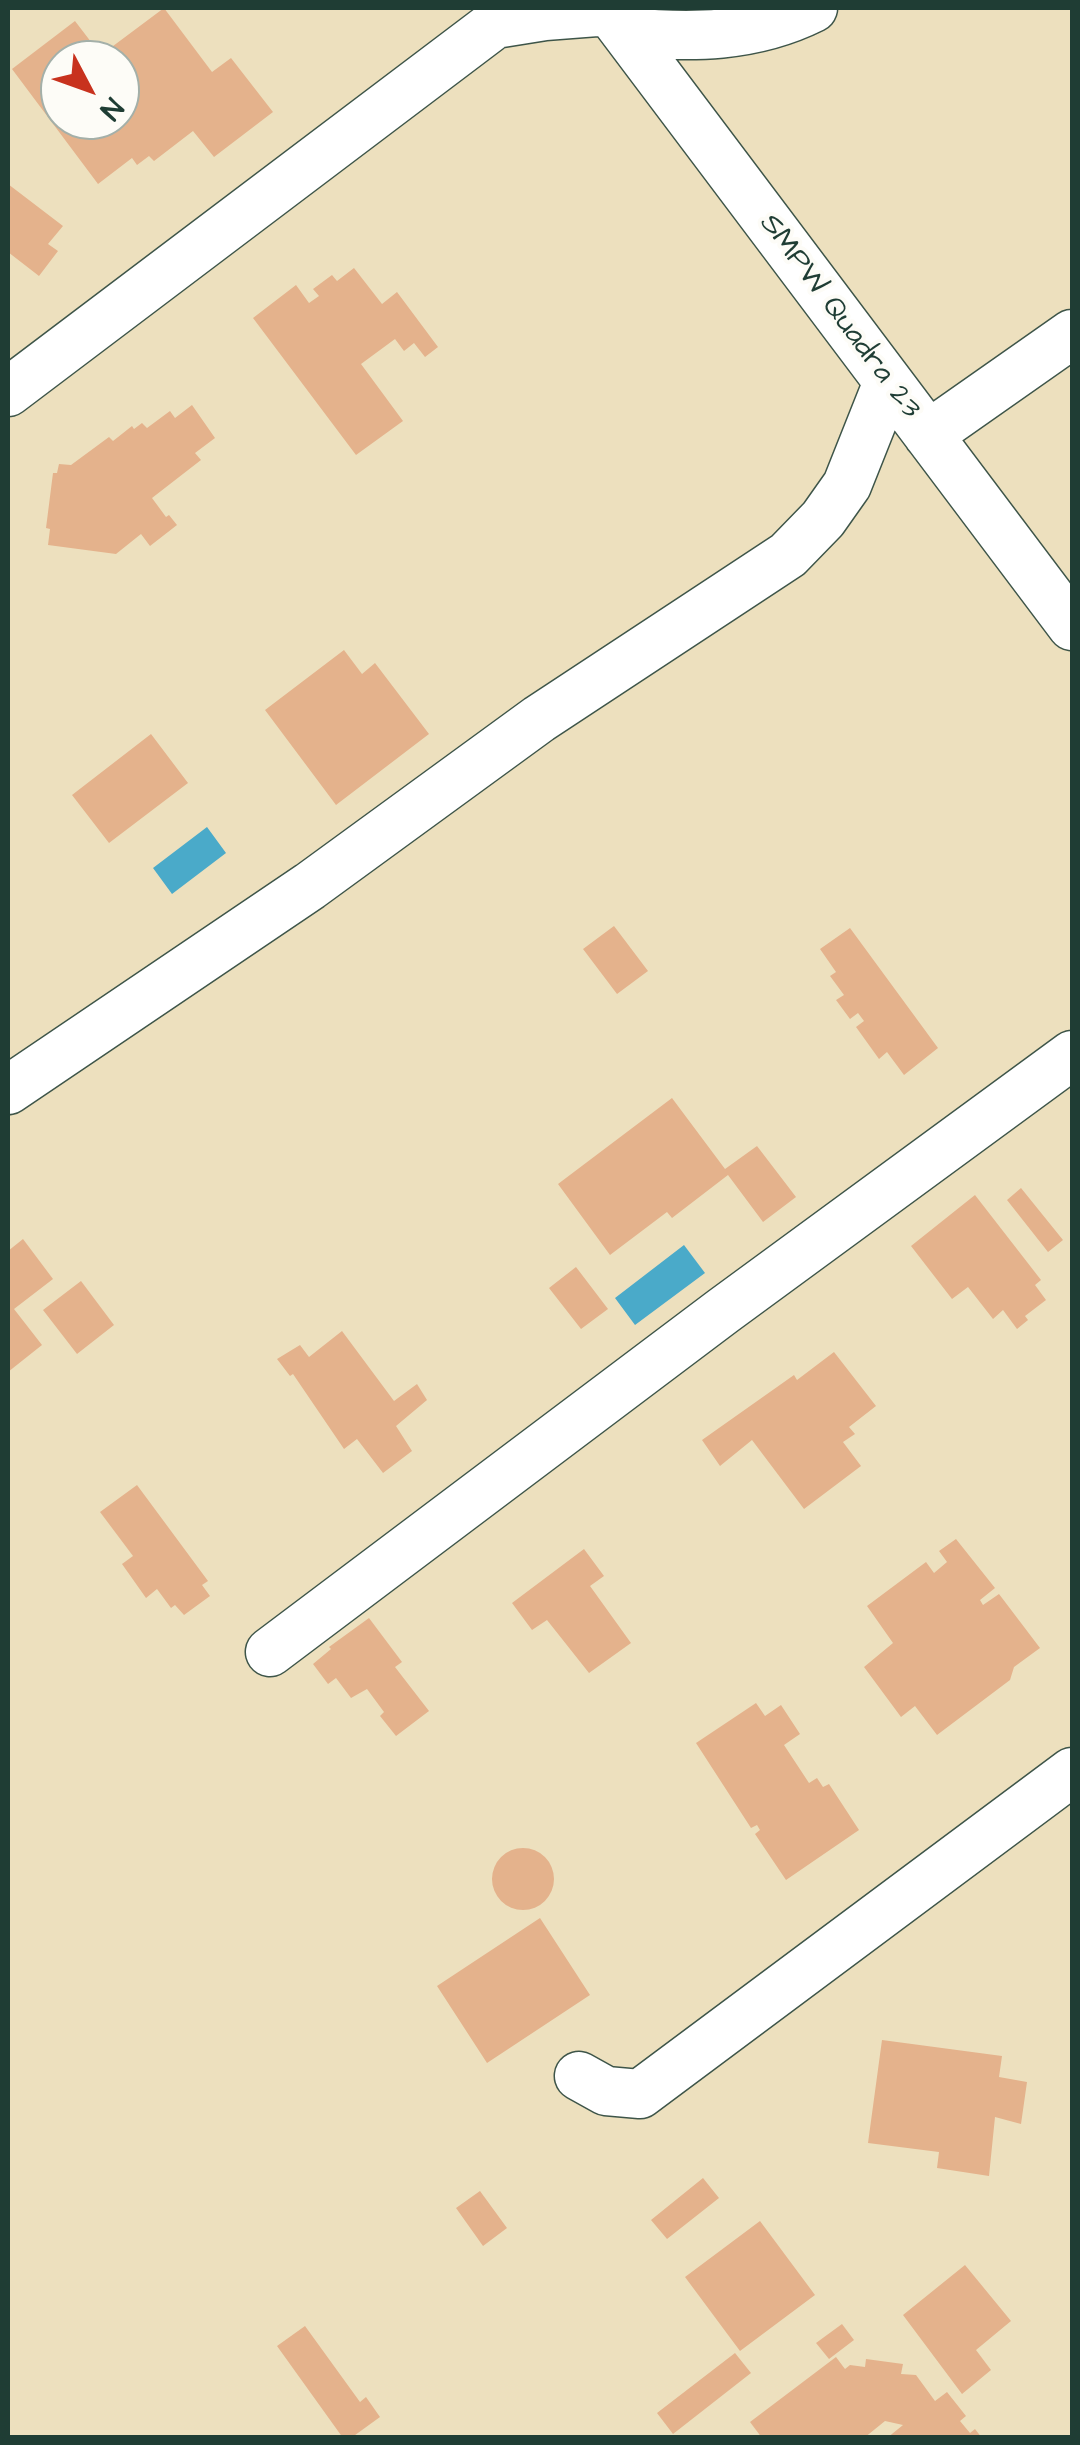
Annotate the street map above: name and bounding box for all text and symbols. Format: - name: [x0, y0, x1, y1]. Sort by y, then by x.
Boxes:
- north arrow: [40, 40, 140, 140]
- text: N: [91, 89, 132, 128]
- street label: SMPW Quadra 23: [750, 208, 928, 426]

